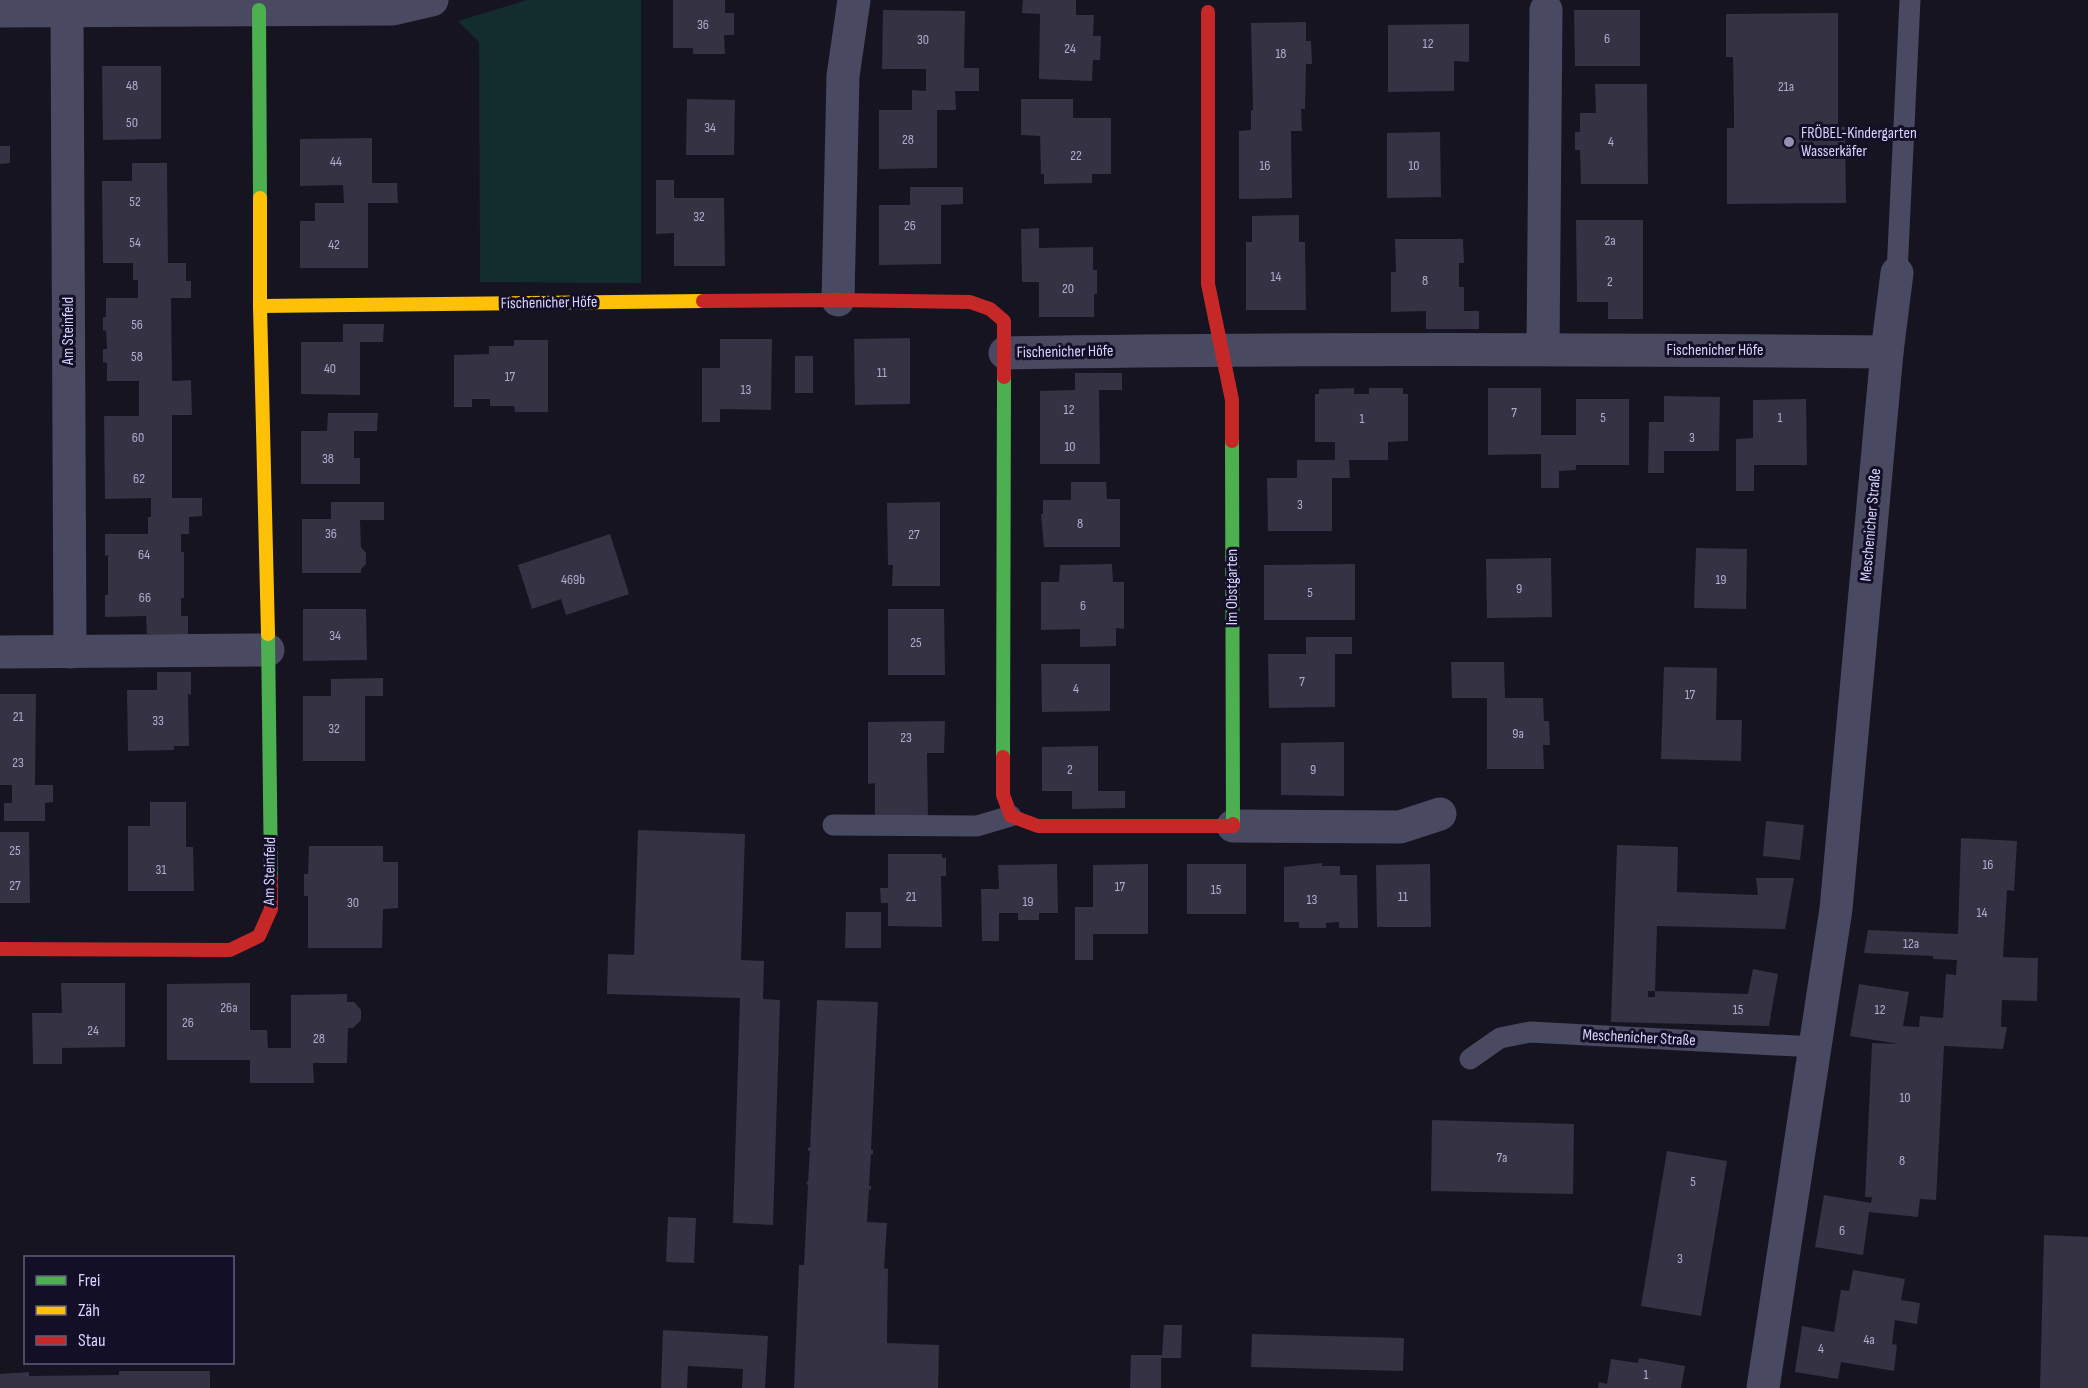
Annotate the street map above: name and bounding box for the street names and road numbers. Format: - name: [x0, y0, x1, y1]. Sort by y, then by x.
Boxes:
- street label: Fischenicher Höfe: [500, 293, 598, 313]
- street label: Am Steinfeld: [59, 297, 78, 366]
- street label: Fischenicher Höfe: [1667, 341, 1763, 360]
- street label: Fischenicher Höfe: [1016, 342, 1114, 362]
- street label: Meschenicher Straße: [1857, 468, 1885, 582]
- street label: Im Obstgarten: [1223, 549, 1242, 625]
- street label: Am Steinfeld: [260, 837, 280, 906]
- street label: Meschenicher Straße: [1582, 1026, 1696, 1050]

